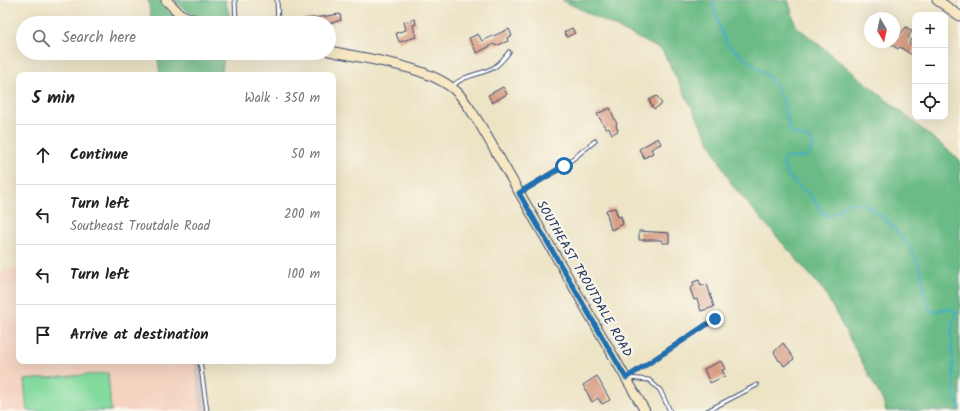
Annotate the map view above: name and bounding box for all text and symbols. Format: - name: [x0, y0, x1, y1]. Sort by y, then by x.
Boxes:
- north arrow: [864, 12, 900, 48]
- map controls: [912, 12, 948, 120]
- button: +: [912, 12, 948, 48]
- search box: [16, 16, 336, 60]
- text: Search here: [62, 26, 136, 50]
- icon: search: [30, 27, 52, 49]
- button: −: [912, 48, 948, 84]
- button: locate: [912, 84, 948, 120]
- text: 5 min: [32, 85, 75, 112]
- text: Walk · 350 m: [244, 88, 320, 109]
- text: Continue: [70, 143, 128, 167]
- icon: ahead: [32, 144, 54, 166]
- text: 50 m: [291, 144, 320, 165]
- route start: [555, 157, 573, 175]
- text: Turn left: [70, 192, 130, 216]
- street label: SOUTHEAST TROUTDALE ROAD: [530, 197, 638, 361]
- icon: left: [32, 204, 54, 226]
- text: 200 m: [284, 204, 320, 225]
- text: Southeast Troutdale Road: [70, 216, 210, 237]
- text: Turn left: [70, 263, 130, 287]
- icon: left: [32, 264, 54, 286]
- text: 100 m: [287, 264, 320, 285]
- route end: [706, 310, 724, 328]
- text: Arrive at destination: [70, 323, 209, 347]
- icon: arrive: [32, 324, 54, 346]

